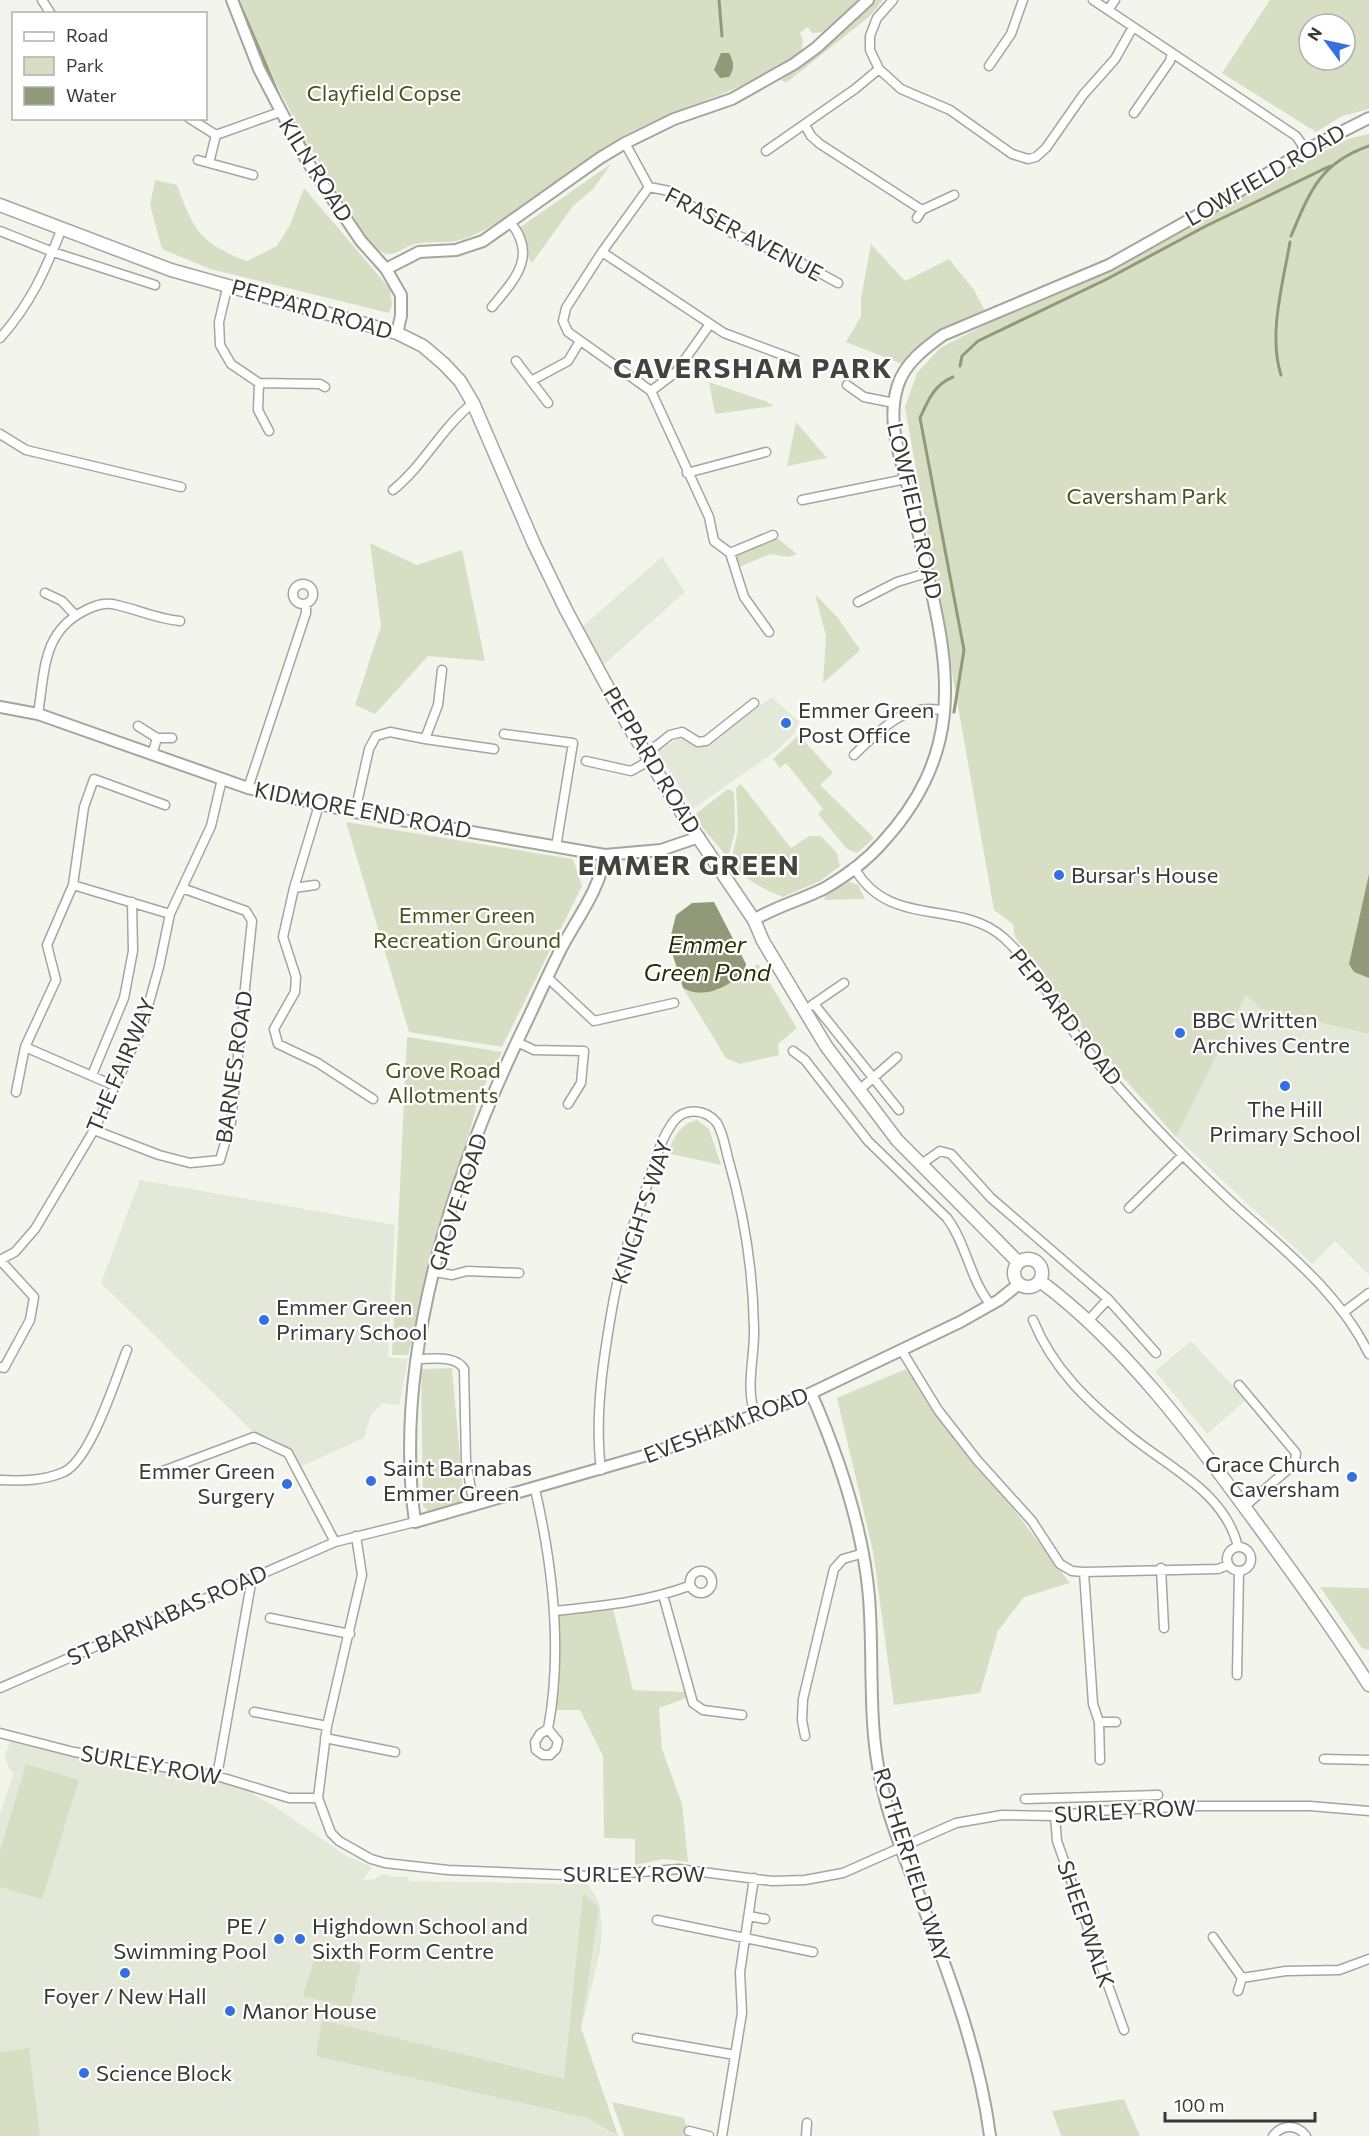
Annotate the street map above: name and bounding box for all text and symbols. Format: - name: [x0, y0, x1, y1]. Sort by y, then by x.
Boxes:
- legend: [12, 12, 207, 120]
- north arrow: [1297, 12, 1357, 72]
- text: N: [1303, 23, 1325, 44]
- text: Road: [66, 24, 108, 46]
- text: Park: [66, 54, 104, 76]
- park label: Clayfield Copse: [307, 79, 461, 106]
- text: Water: [66, 84, 117, 106]
- street label: KILN ROAD: [274, 113, 359, 227]
- street label: LOWFIELD ROAD: [1180, 118, 1349, 231]
- street label: FRASER AVENUE: [661, 181, 828, 287]
- street label: PEPPARD ROAD: [228, 273, 396, 344]
- district label: CAVERSHAM PARK: [613, 350, 893, 384]
- street label: LOWFIELD ROAD: [882, 420, 949, 602]
- park label: Caversham Park: [1067, 482, 1227, 509]
- street label: PEPPARD ROAD: [598, 681, 707, 838]
- place label: Emmer Green Post Office: [798, 696, 934, 748]
- marker: Emmer Green Post Office: [779, 716, 793, 730]
- street label: KIDMORE END ROAD: [252, 775, 474, 844]
- district label: EMMER GREEN: [578, 847, 800, 881]
- place label: Bursar's House: [1071, 861, 1218, 888]
- marker: Bursar's House: [1052, 868, 1066, 882]
- park label: Emmer Green Recreation Ground: [373, 901, 561, 953]
- water label: Emmer Green Pond: [643, 929, 772, 986]
- street label: PEPPARD ROAD: [1004, 943, 1128, 1091]
- street label: BARNES ROAD: [209, 989, 258, 1145]
- street label: THE FAIRWAY: [80, 993, 161, 1136]
- place label: BBC Written Archives Centre: [1192, 1006, 1350, 1058]
- marker: BBC Written Archives Centre: [1173, 1026, 1187, 1040]
- park label: Grove Road Allotments: [385, 1056, 501, 1108]
- marker: The Hill Primary School: [1278, 1079, 1292, 1093]
- place label: The Hill Primary School: [1209, 1095, 1361, 1147]
- street label: GROVE ROAD: [423, 1129, 493, 1274]
- street label: KNIGHTS WAY: [606, 1136, 678, 1287]
- place label: Emmer Green Primary School: [276, 1293, 428, 1345]
- marker: Emmer Green Primary School: [257, 1313, 271, 1327]
- street label: EVESHAM ROAD: [640, 1381, 812, 1468]
- place label: Grace Church Caversham: [1205, 1450, 1340, 1502]
- place label: Saint Barnabas Emmer Green: [383, 1454, 532, 1506]
- place label: Emmer Green Surgery: [139, 1457, 275, 1509]
- marker: Grace Church Caversham: [1345, 1470, 1359, 1484]
- marker: Saint Barnabas Emmer Green: [364, 1474, 378, 1488]
- marker: Emmer Green Surgery: [280, 1477, 294, 1491]
- street label: ST BARNABAS ROAD: [63, 1558, 271, 1671]
- street label: SURLEY ROW: [79, 1739, 223, 1790]
- street label: ROTHERFIELD WAY: [868, 1764, 957, 1966]
- street label: SURLEY ROW: [1053, 1793, 1197, 1828]
- street label: SHEEPWALK: [1052, 1857, 1121, 1991]
- street label: SURLEY ROW: [563, 1860, 705, 1887]
- place label: PE / Swimming Pool: [113, 1912, 267, 1964]
- place label: Highdown School and Sixth Form Centre: [312, 1912, 528, 1964]
- marker: PE / Swimming Pool: [272, 1932, 286, 1946]
- marker: Highdown School and Sixth Form Centre: [293, 1932, 307, 1946]
- marker: Foyer / New Hall: [118, 1966, 132, 1980]
- place label: Foyer / New Hall: [43, 1982, 207, 2009]
- place label: Manor House: [242, 1997, 377, 2024]
- marker: Manor House: [223, 2004, 237, 2018]
- place label: Science Block: [96, 2059, 232, 2086]
- marker: Science Block: [77, 2066, 91, 2080]
- scale bar: [1165, 2085, 1315, 2123]
- text: 100 m: [1174, 2094, 1224, 2116]

